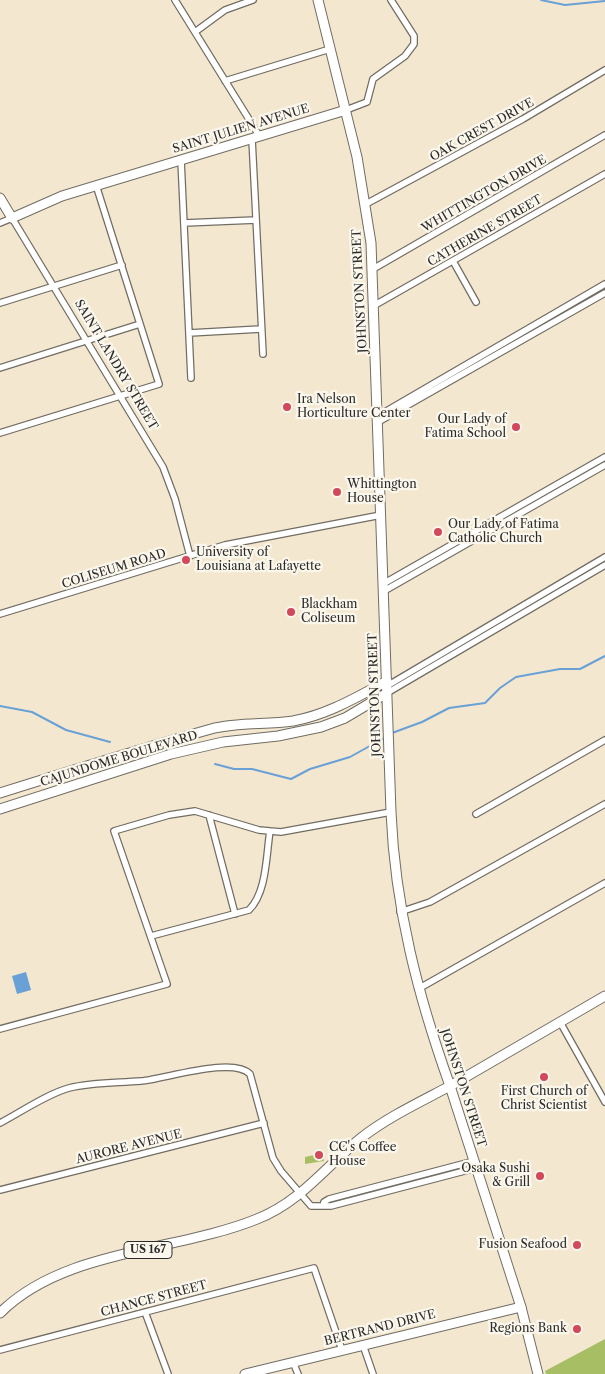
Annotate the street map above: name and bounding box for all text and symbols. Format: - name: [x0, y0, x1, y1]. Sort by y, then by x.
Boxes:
- street label: OAK CREST DRIVE: [428, 95, 536, 165]
- street label: SAINT JULIEN AVENUE: [171, 101, 311, 157]
- street label: WHITTINGTON DRIVE: [419, 152, 549, 236]
- street label: CATHERINE STREET: [425, 192, 545, 270]
- street label: JOHNSTON STREET: [350, 229, 370, 353]
- street label: SAINT LANDRY STREET: [71, 297, 161, 433]
- place label: Ira Nelson Horticulture Center: [297, 393, 411, 421]
- marker: Ira Nelson Horticulture Center: [281, 401, 293, 413]
- place label: Our Lady of Fatima School: [424, 413, 506, 441]
- marker: Our Lady of Fatima School: [510, 421, 522, 433]
- place label: Whittington House: [347, 478, 417, 506]
- marker: Whittington House: [331, 486, 343, 498]
- place label: Our Lady of Fatima Catholic Church: [448, 518, 559, 546]
- marker: Our Lady of Fatima Catholic Church: [432, 526, 444, 538]
- street label: COLISEUM ROAD: [60, 546, 168, 592]
- place label: University of Louisiana at Lafayette: [196, 546, 321, 574]
- marker: University of Louisiana at Lafayette: [180, 554, 192, 566]
- place label: Blackham Coliseum: [301, 598, 357, 626]
- marker: Blackham Coliseum: [285, 606, 297, 618]
- street label: JOHNSTON STREET: [366, 633, 384, 757]
- street label: CAJUNDOME BOULEVARD: [39, 728, 199, 790]
- street label: JOHNSTON STREET: [437, 1027, 489, 1149]
- marker: First Church of Christ Scientist: [538, 1071, 550, 1083]
- place label: First Church of Christ Scientist: [501, 1085, 587, 1113]
- street label: AURORE AVENUE: [75, 1127, 183, 1167]
- place label: CC's Coffee House: [329, 1141, 397, 1169]
- marker: CC's Coffee House: [313, 1149, 325, 1161]
- place label: Osaka Sushi & Grill: [461, 1162, 530, 1190]
- marker: Osaka Sushi & Grill: [534, 1170, 546, 1182]
- place label: Fusion Seafood: [478, 1238, 567, 1252]
- marker: Fusion Seafood: [571, 1239, 583, 1251]
- road number: US 167: [124, 1242, 172, 1258]
- street label: CHANCE STREET: [99, 1278, 209, 1320]
- street label: BERTRAND DRIVE: [323, 1307, 437, 1349]
- place label: Regions Bank: [489, 1322, 567, 1336]
- marker: Regions Bank: [571, 1323, 583, 1335]

